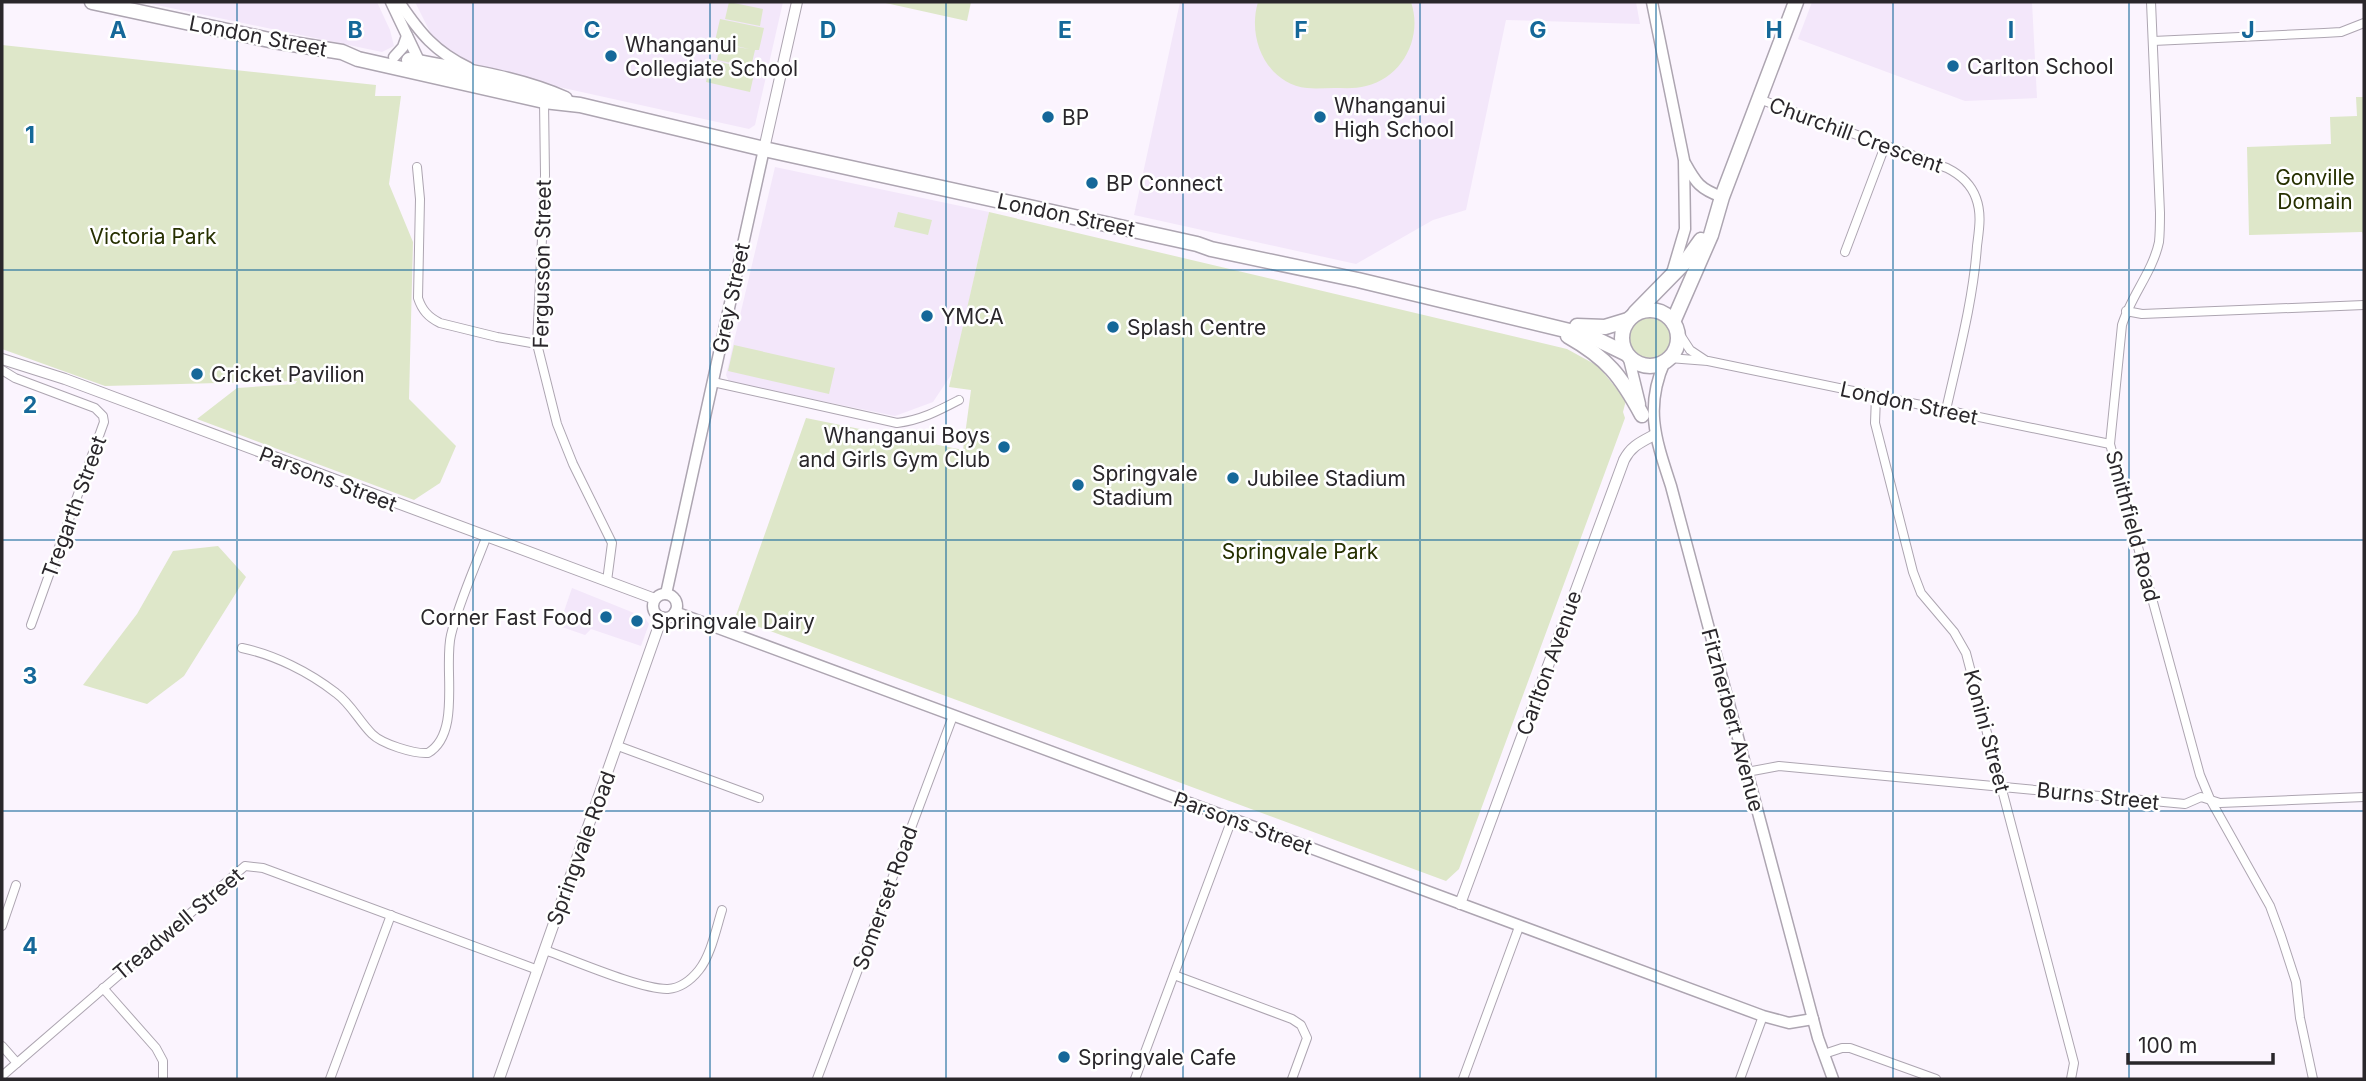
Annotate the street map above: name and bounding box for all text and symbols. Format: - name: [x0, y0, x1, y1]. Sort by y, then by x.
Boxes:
- street label: London Street: [187, 10, 329, 62]
- text: A: [109, 16, 127, 44]
- text: B: [347, 16, 363, 44]
- text: C: [583, 16, 601, 44]
- text: D: [820, 16, 836, 44]
- text: E: [1058, 16, 1072, 44]
- text: F: [1294, 16, 1308, 44]
- text: G: [1529, 16, 1547, 44]
- text: H: [1765, 16, 1783, 44]
- text: I: [2008, 16, 2014, 44]
- text: J: [2241, 16, 2255, 44]
- place label: Whanganui Collegiate School: [625, 32, 798, 81]
- marker: Whanganui Collegiate School: [603, 48, 619, 64]
- place label: Carlton School: [1967, 54, 2114, 79]
- marker: Carlton School: [1945, 58, 1961, 74]
- street label: Churchill Crescent: [1766, 92, 1946, 178]
- place label: Whanganui High School: [1334, 93, 1454, 142]
- place label: BP: [1062, 105, 1089, 130]
- marker: BP: [1040, 109, 1056, 125]
- marker: Whanganui High School: [1312, 109, 1328, 125]
- text: 1: [25, 121, 35, 149]
- park label: Gonville Domain: [2275, 165, 2355, 214]
- place label: BP Connect: [1106, 171, 1223, 196]
- marker: BP Connect: [1084, 175, 1100, 191]
- street label: Fergusson Street: [528, 179, 556, 349]
- street label: London Street: [995, 188, 1137, 242]
- park label: Victoria Park: [90, 224, 217, 249]
- street label: Grey Street: [707, 240, 755, 355]
- place label: YMCA: [941, 304, 1004, 329]
- marker: YMCA: [919, 308, 935, 324]
- place label: Splash Centre: [1127, 315, 1266, 340]
- marker: Splash Centre: [1105, 319, 1121, 335]
- place label: Cricket Pavilion: [211, 362, 365, 387]
- marker: Cricket Pavilion: [189, 366, 205, 382]
- street label: London Street: [1838, 376, 1980, 430]
- text: 2: [23, 391, 37, 419]
- place label: Whanganui Boys and Girls Gym Club: [798, 423, 990, 472]
- street label: Tregarth Street: [37, 432, 111, 582]
- marker: Whanganui Boys and Girls Gym Club: [996, 439, 1012, 455]
- street label: Parsons Street: [256, 441, 400, 517]
- street label: Smithfield Road: [2101, 447, 2165, 605]
- place label: Springvale Stadium: [1092, 461, 1198, 510]
- place label: Jubilee Stadium: [1247, 466, 1406, 491]
- marker: Jubilee Stadium: [1225, 470, 1241, 486]
- marker: Springvale Stadium: [1070, 477, 1086, 493]
- park label: Springvale Park: [1222, 539, 1379, 564]
- street label: Carlton Avenue: [1511, 587, 1587, 739]
- place label: Corner Fast Food: [420, 605, 592, 630]
- marker: Corner Fast Food: [598, 609, 614, 625]
- place label: Springvale Dairy: [651, 609, 815, 634]
- marker: Springvale Dairy: [629, 613, 645, 629]
- street label: Fitzherbert Avenue: [1697, 626, 1769, 814]
- text: 3: [23, 662, 37, 690]
- street label: Konini Street: [1959, 667, 2015, 795]
- street label: Springvale Road: [541, 767, 621, 929]
- street label: Burns Street: [2036, 777, 2161, 815]
- street label: Parsons Street: [1170, 786, 1316, 860]
- street label: Somerset Road: [847, 823, 923, 973]
- street label: Treadwell Street: [108, 862, 248, 985]
- text: 4: [22, 932, 38, 960]
- scale bar: [2128, 1021, 2273, 1066]
- text: 100 m: [2138, 1033, 2197, 1058]
- place label: Springvale Cafe: [1078, 1045, 1236, 1070]
- marker: Springvale Cafe: [1056, 1049, 1072, 1065]

